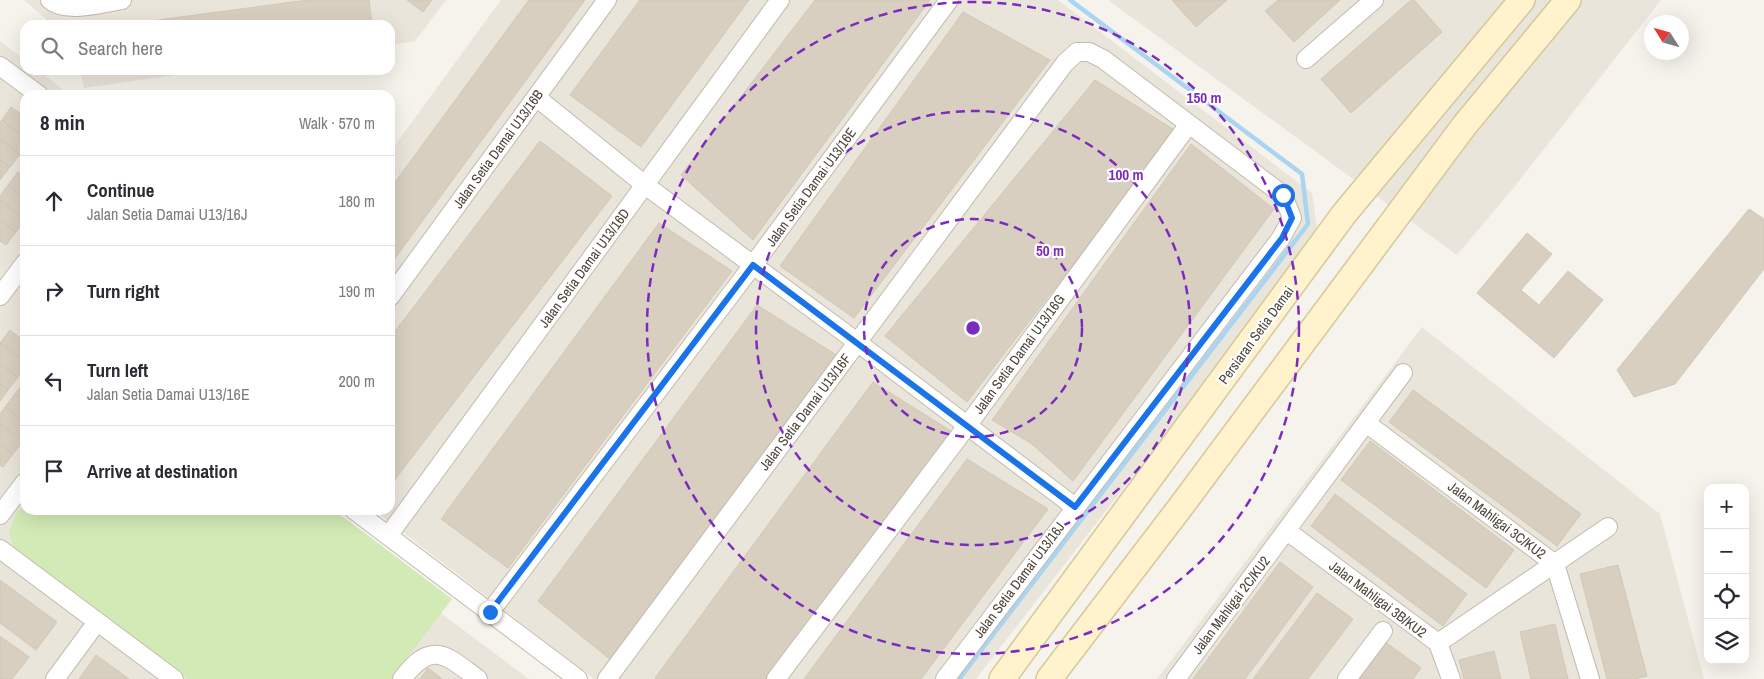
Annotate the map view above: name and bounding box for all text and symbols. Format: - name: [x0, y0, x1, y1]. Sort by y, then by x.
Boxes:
- north arrow: [1644, 15, 1689, 60]
- search box: [20, 20, 395, 75]
- icon: search: [38, 34, 66, 62]
- text: Search here: [78, 35, 163, 61]
- street label: Jalan Setia Damai U13/16B: [449, 86, 547, 212]
- text: 150 m: [1187, 87, 1221, 108]
- text: 8 min: [40, 108, 85, 137]
- text: Walk · 570 m: [299, 112, 375, 134]
- street label: Jalan Setia Damai U13/16E: [762, 124, 860, 250]
- text: 100 m: [1109, 164, 1143, 185]
- text: Continue: [87, 177, 155, 203]
- route start: [1272, 184, 1295, 207]
- icon: ahead: [40, 187, 68, 215]
- text: 180 m: [339, 190, 375, 212]
- text: Jalan Setia Damai U13/16J: [87, 203, 247, 225]
- street label: Jalan Setia Damai U13/16D: [535, 205, 633, 331]
- text: 50 m: [1036, 240, 1064, 261]
- icon: right: [40, 277, 68, 305]
- text: Turn right: [87, 278, 159, 304]
- text: 190 m: [339, 280, 375, 302]
- street label: Persiaran Setia Damai: [1214, 282, 1298, 388]
- street label: Jalan Setia Damai U13/16G: [970, 291, 1069, 417]
- centre of rings: [964, 319, 982, 337]
- street label: Jalan Setia Damai U13/16F: [755, 350, 855, 474]
- text: Turn left: [87, 357, 148, 383]
- icon: left: [40, 367, 68, 395]
- text: 200 m: [339, 370, 375, 392]
- text: Jalan Setia Damai U13/16E: [87, 383, 250, 405]
- icon: arrive: [40, 457, 68, 485]
- text: Arrive at destination: [87, 458, 238, 484]
- street label: Jalan Mahligai 3C/KU2: [1444, 477, 1550, 563]
- map controls: [1704, 484, 1749, 664]
- button: +: [1704, 484, 1749, 529]
- street label: Jalan Setia Damai U13/16J: [970, 519, 1068, 641]
- button: −: [1704, 529, 1749, 574]
- street label: Jalan Mahligai 2C/KU2: [1188, 552, 1274, 658]
- street label: Jalan Mahligai 3B/KU2: [1326, 556, 1430, 642]
- button: locate: [1704, 574, 1749, 619]
- route end: [479, 601, 502, 624]
- button: layers: [1704, 619, 1749, 664]

